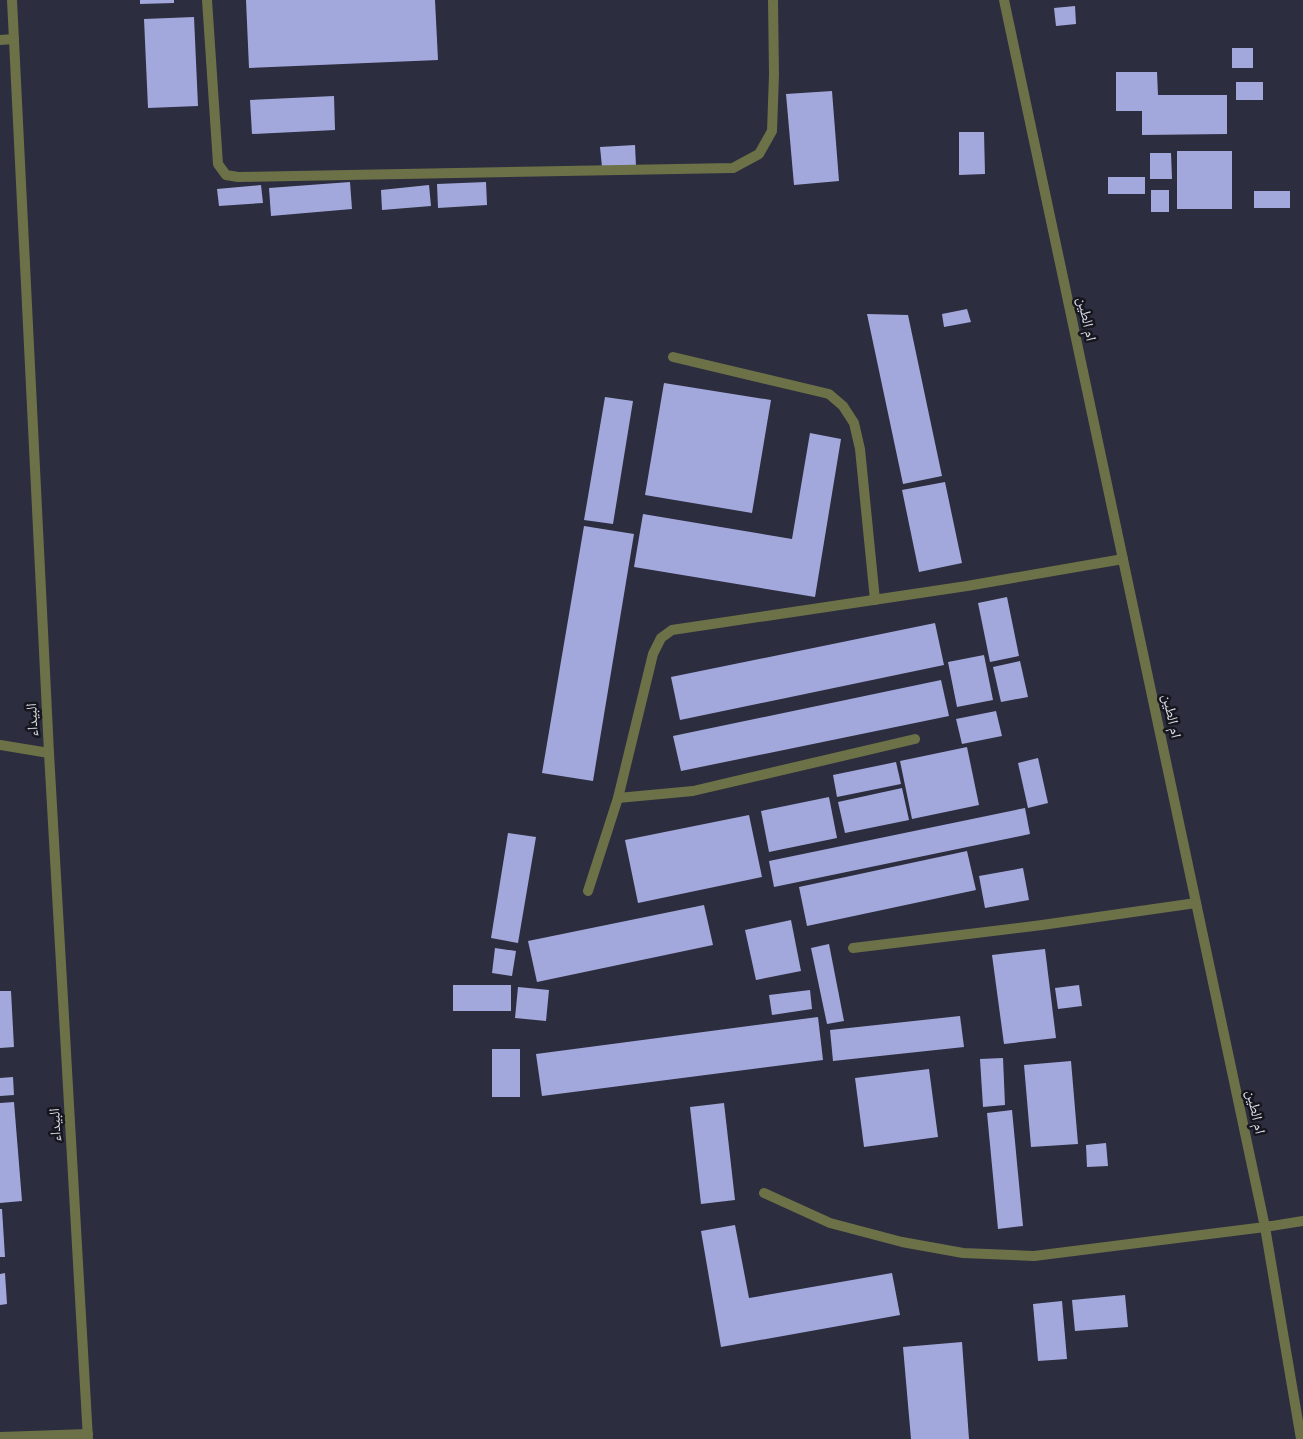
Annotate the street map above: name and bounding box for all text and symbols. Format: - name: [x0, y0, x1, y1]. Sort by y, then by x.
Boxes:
- street label: ام الطين: [1073, 295, 1100, 343]
- street label: ام الطين: [1158, 692, 1185, 740]
- street label: البيداء: [22, 703, 42, 737]
- street label: ام الطين: [1242, 1088, 1269, 1136]
- street label: البيداء: [45, 1108, 65, 1142]

